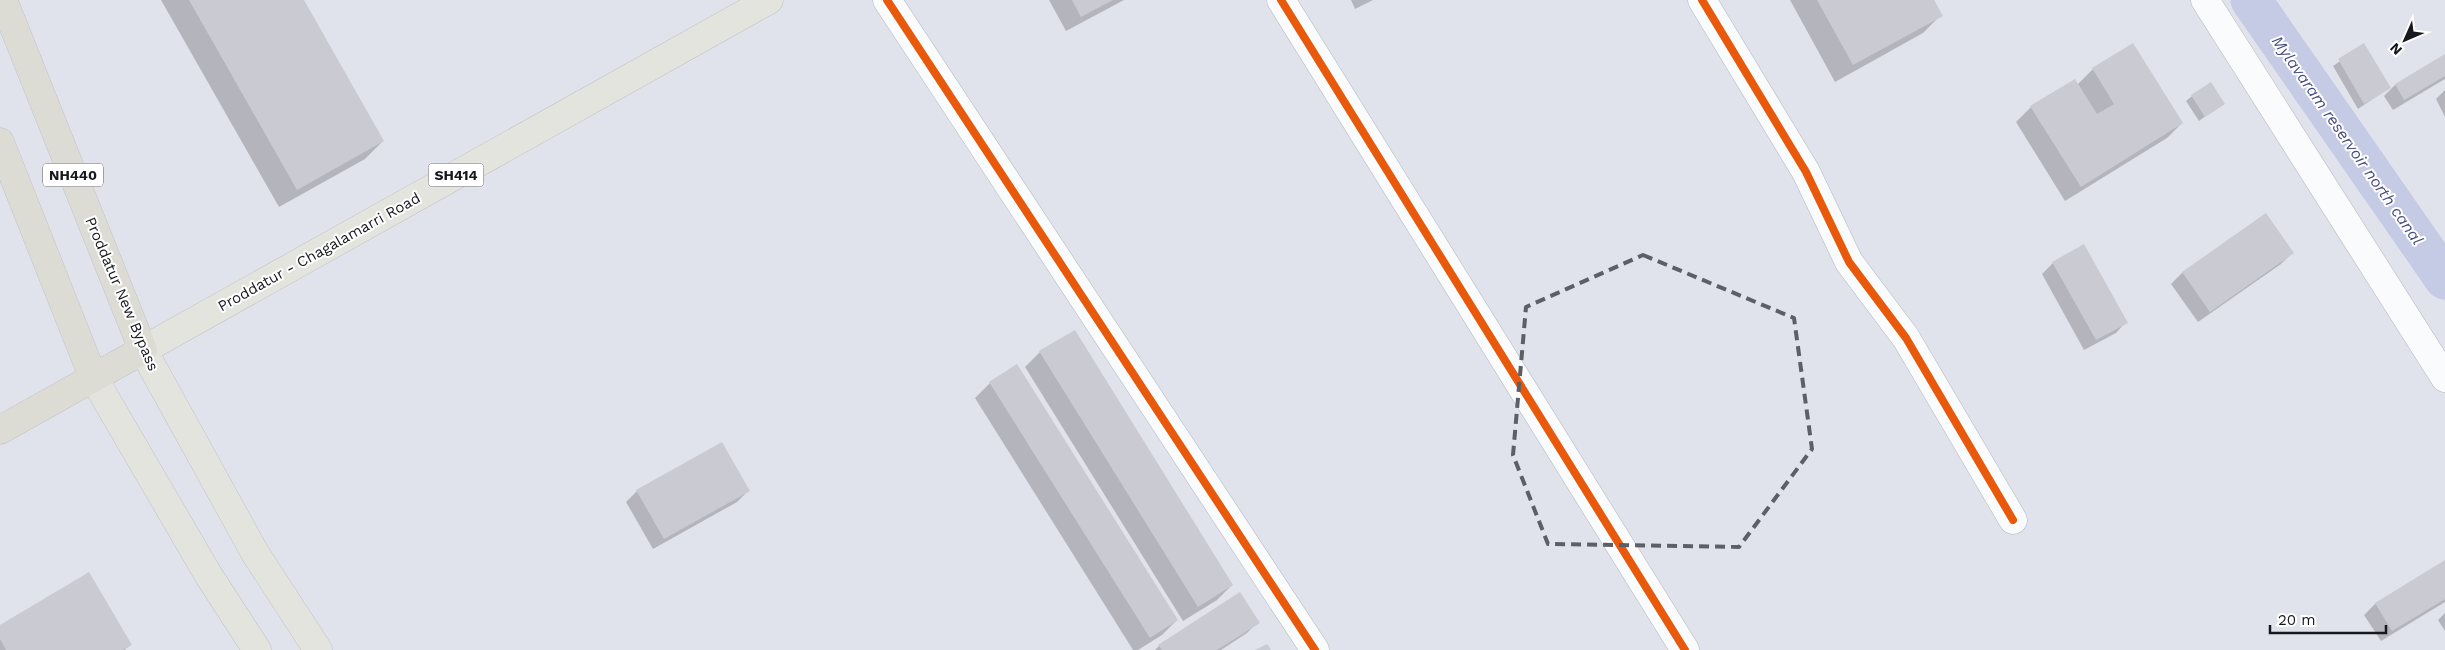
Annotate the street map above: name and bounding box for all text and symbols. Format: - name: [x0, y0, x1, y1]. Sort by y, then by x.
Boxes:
- north arrow: [2380, 15, 2430, 65]
- water label: Mylavaram reservoir north canal: [2268, 32, 2427, 248]
- text: N: [2386, 40, 2405, 59]
- road number: NH440: [43, 164, 103, 186]
- road number: SH414: [428, 164, 484, 186]
- street label: Proddatur - Chagalamarri Road: [215, 189, 423, 315]
- street label: Proddatur New Bypass: [81, 214, 163, 374]
- scale bar: [2270, 602, 2386, 634]
- text: 20 m: [2278, 611, 2316, 629]

